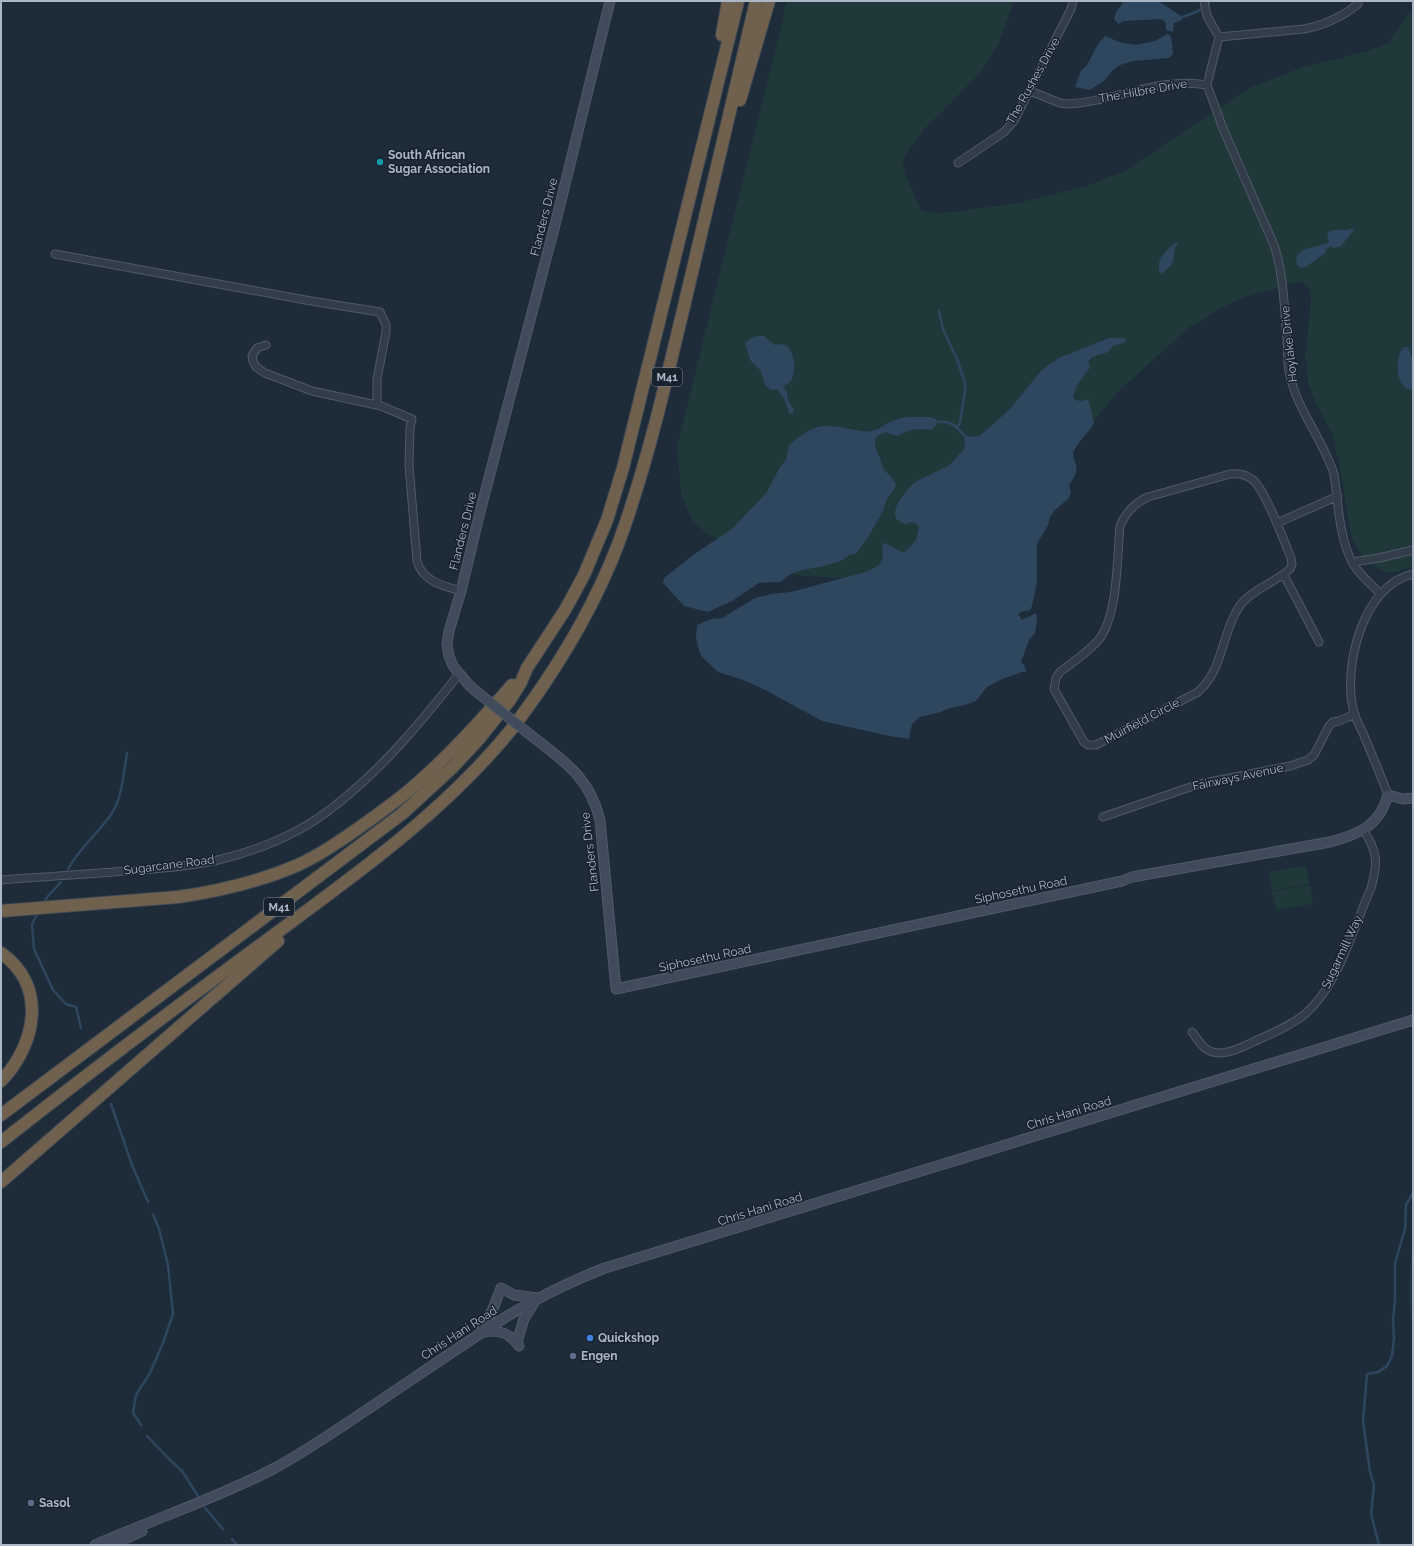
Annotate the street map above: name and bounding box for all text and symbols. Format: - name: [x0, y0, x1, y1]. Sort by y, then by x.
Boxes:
- street label: The Rushes Drive: [1003, 35, 1063, 127]
- street label: The Hilbre Drive: [1098, 76, 1188, 106]
- place label: South African Sugar Association: [388, 148, 490, 176]
- marker: South African Sugar Association: [375, 157, 385, 167]
- street label: Flanders Drive: [528, 176, 560, 258]
- street label: Hoylake Drive: [1278, 305, 1300, 383]
- road number: M41: [652, 368, 682, 386]
- street label: Flanders Drive: [447, 490, 479, 572]
- street label: Muirfield Circle: [1102, 695, 1182, 747]
- street label: Fairways Avenue: [1191, 761, 1285, 793]
- street label: Flanders Drive: [578, 811, 602, 893]
- street label: Sugarcane Road: [123, 852, 215, 878]
- street label: Siphosethu Road: [973, 873, 1069, 907]
- road number: M41: [264, 898, 294, 916]
- street label: Sugarmill Way: [1319, 912, 1365, 991]
- street label: Siphosethu Road: [657, 941, 753, 975]
- street label: Chris Hani Road: [1025, 1093, 1113, 1133]
- street label: Chris Hani Road: [716, 1189, 804, 1229]
- street label: Chris Hani Road: [418, 1303, 500, 1363]
- place label: Quickshop: [598, 1331, 659, 1345]
- marker: Quickshop: [585, 1333, 595, 1343]
- place label: Engen: [581, 1349, 617, 1363]
- marker: Engen: [568, 1351, 578, 1361]
- place label: Sasol: [39, 1496, 70, 1510]
- marker: Sasol: [26, 1498, 36, 1508]

